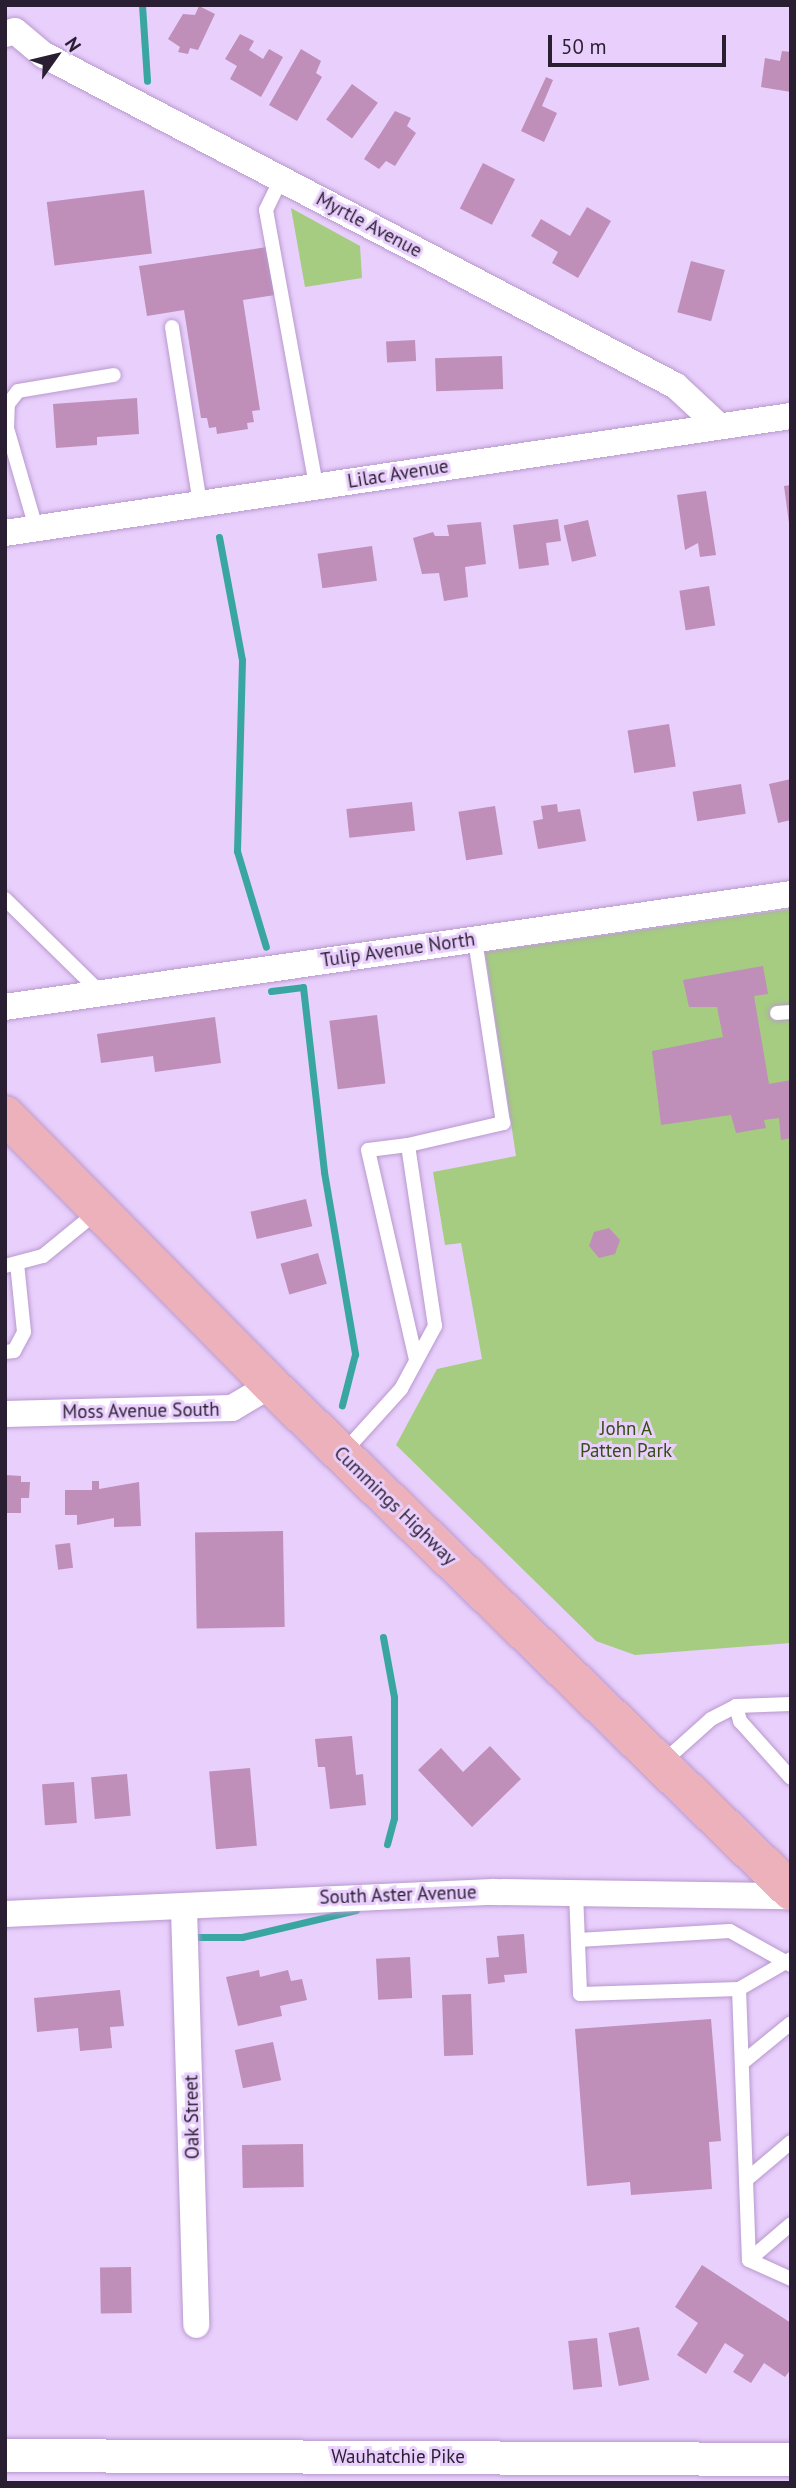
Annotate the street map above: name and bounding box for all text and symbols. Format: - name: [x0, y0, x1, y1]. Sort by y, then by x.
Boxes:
- north arrow: [21, 21, 91, 91]
- scale bar: [551, 21, 730, 65]
- text: N: [60, 32, 87, 56]
- text: 50 m: [561, 33, 607, 60]
- street label: Myrtle Avenue: [312, 187, 426, 263]
- street label: Lilac Avenue: [345, 455, 451, 493]
- street label: Tulip Avenue North: [319, 928, 477, 972]
- street label: Moss Avenue South: [62, 1398, 220, 1424]
- park label: John A Patten Park: [580, 1418, 672, 1462]
- street label: Cummings Highway: [329, 1442, 461, 1570]
- street label: South Aster Avenue: [319, 1881, 477, 1909]
- street label: Oak Street: [180, 2074, 204, 2160]
- street label: Wauhatchie Pike: [331, 2446, 465, 2468]

